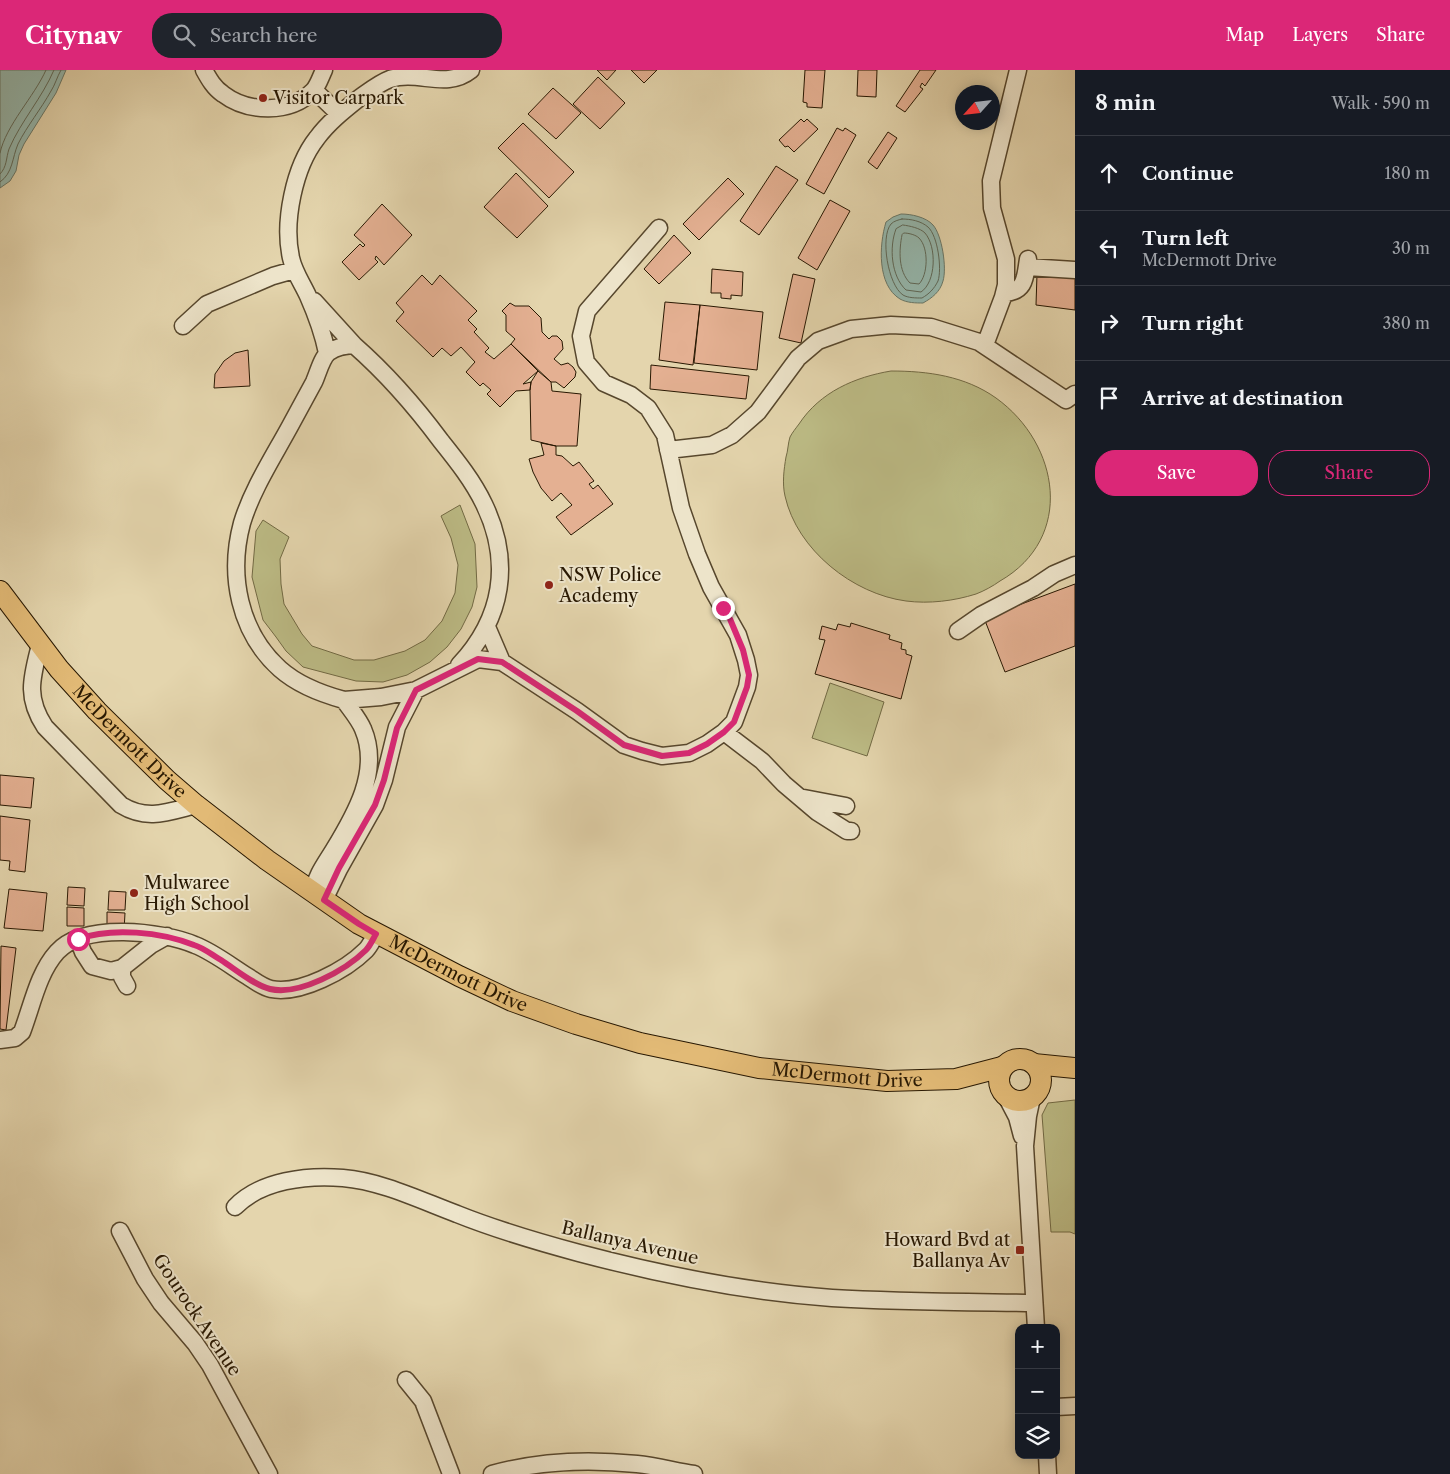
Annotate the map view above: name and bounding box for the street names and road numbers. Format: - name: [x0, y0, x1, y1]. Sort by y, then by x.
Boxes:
- street label: McDermott Drive: [68, 680, 191, 803]
- street label: McDermott Drive: [385, 931, 530, 1017]
- street label: McDermott Drive: [770, 1058, 923, 1092]
- street label: Ballanya Avenue: [559, 1217, 701, 1269]
- street label: Gourock Avenue: [148, 1250, 246, 1380]

